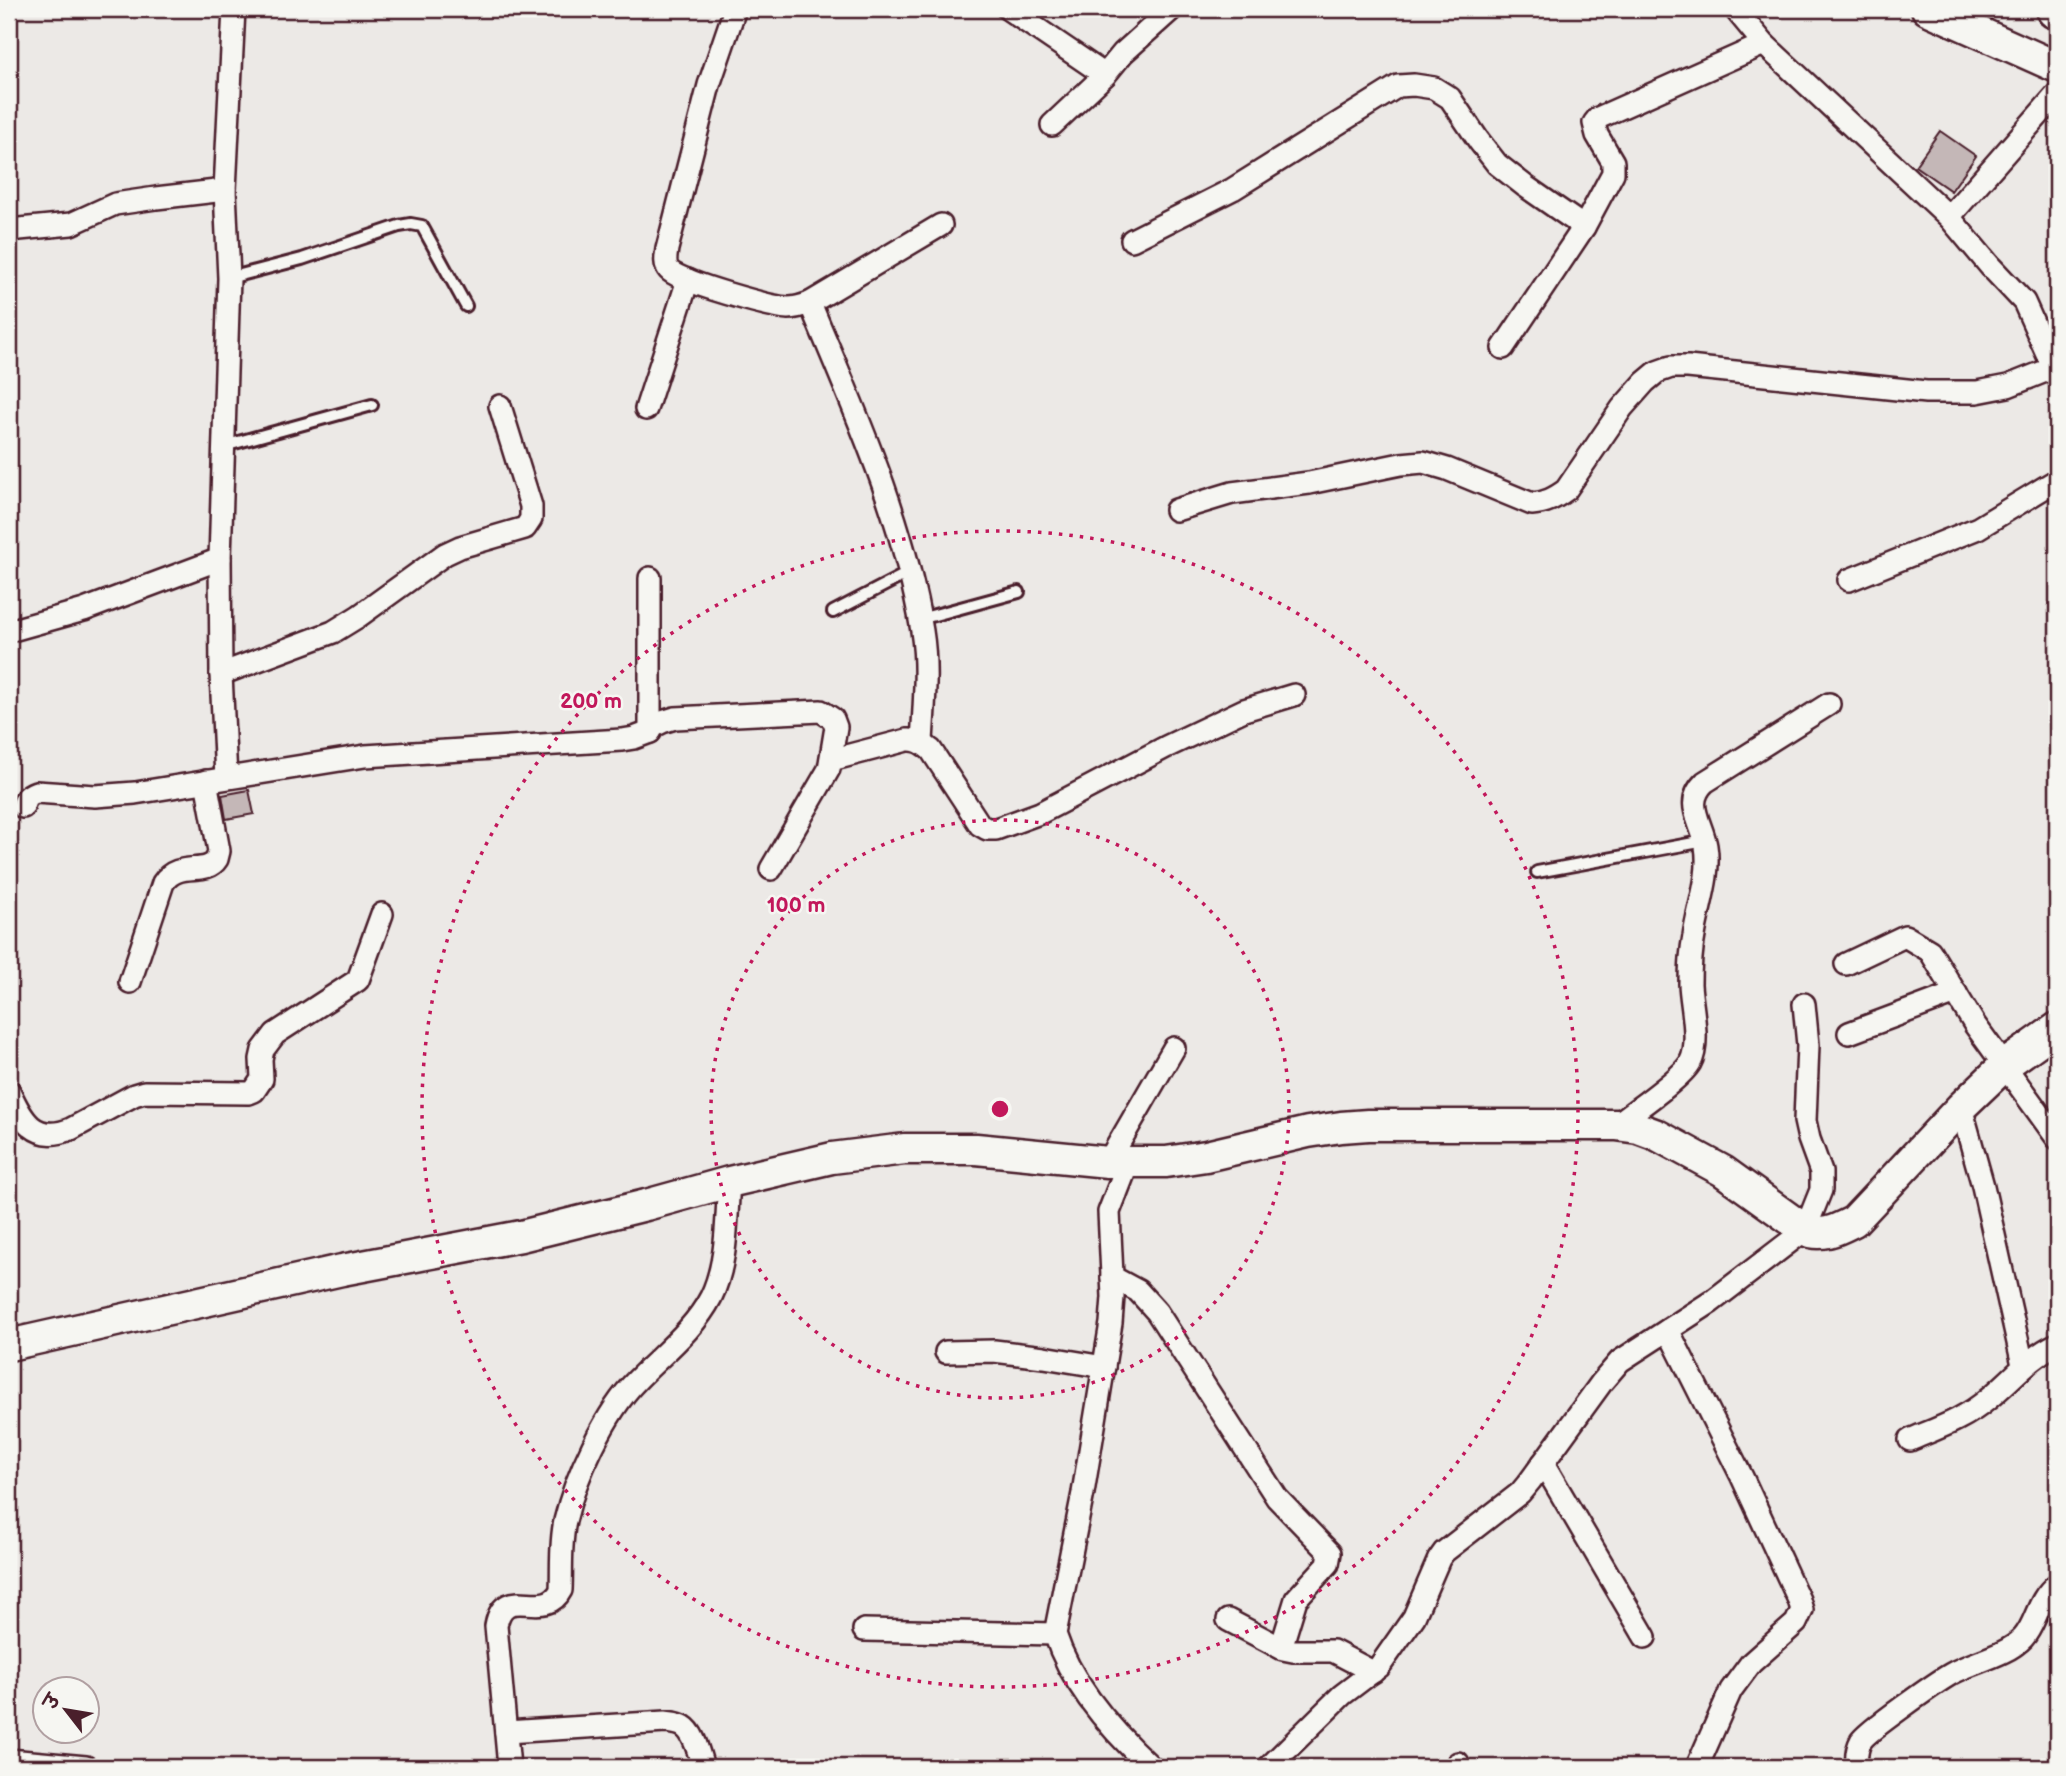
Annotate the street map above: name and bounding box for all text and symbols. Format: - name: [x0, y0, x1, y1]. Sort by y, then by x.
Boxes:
- text: 200 m: [560, 689, 622, 714]
- text: 100 m: [767, 893, 825, 918]
- centre of rings: [988, 1097, 1012, 1121]
- north arrow: [32, 1674, 102, 1744]
- text: उ: [39, 1689, 67, 1715]

